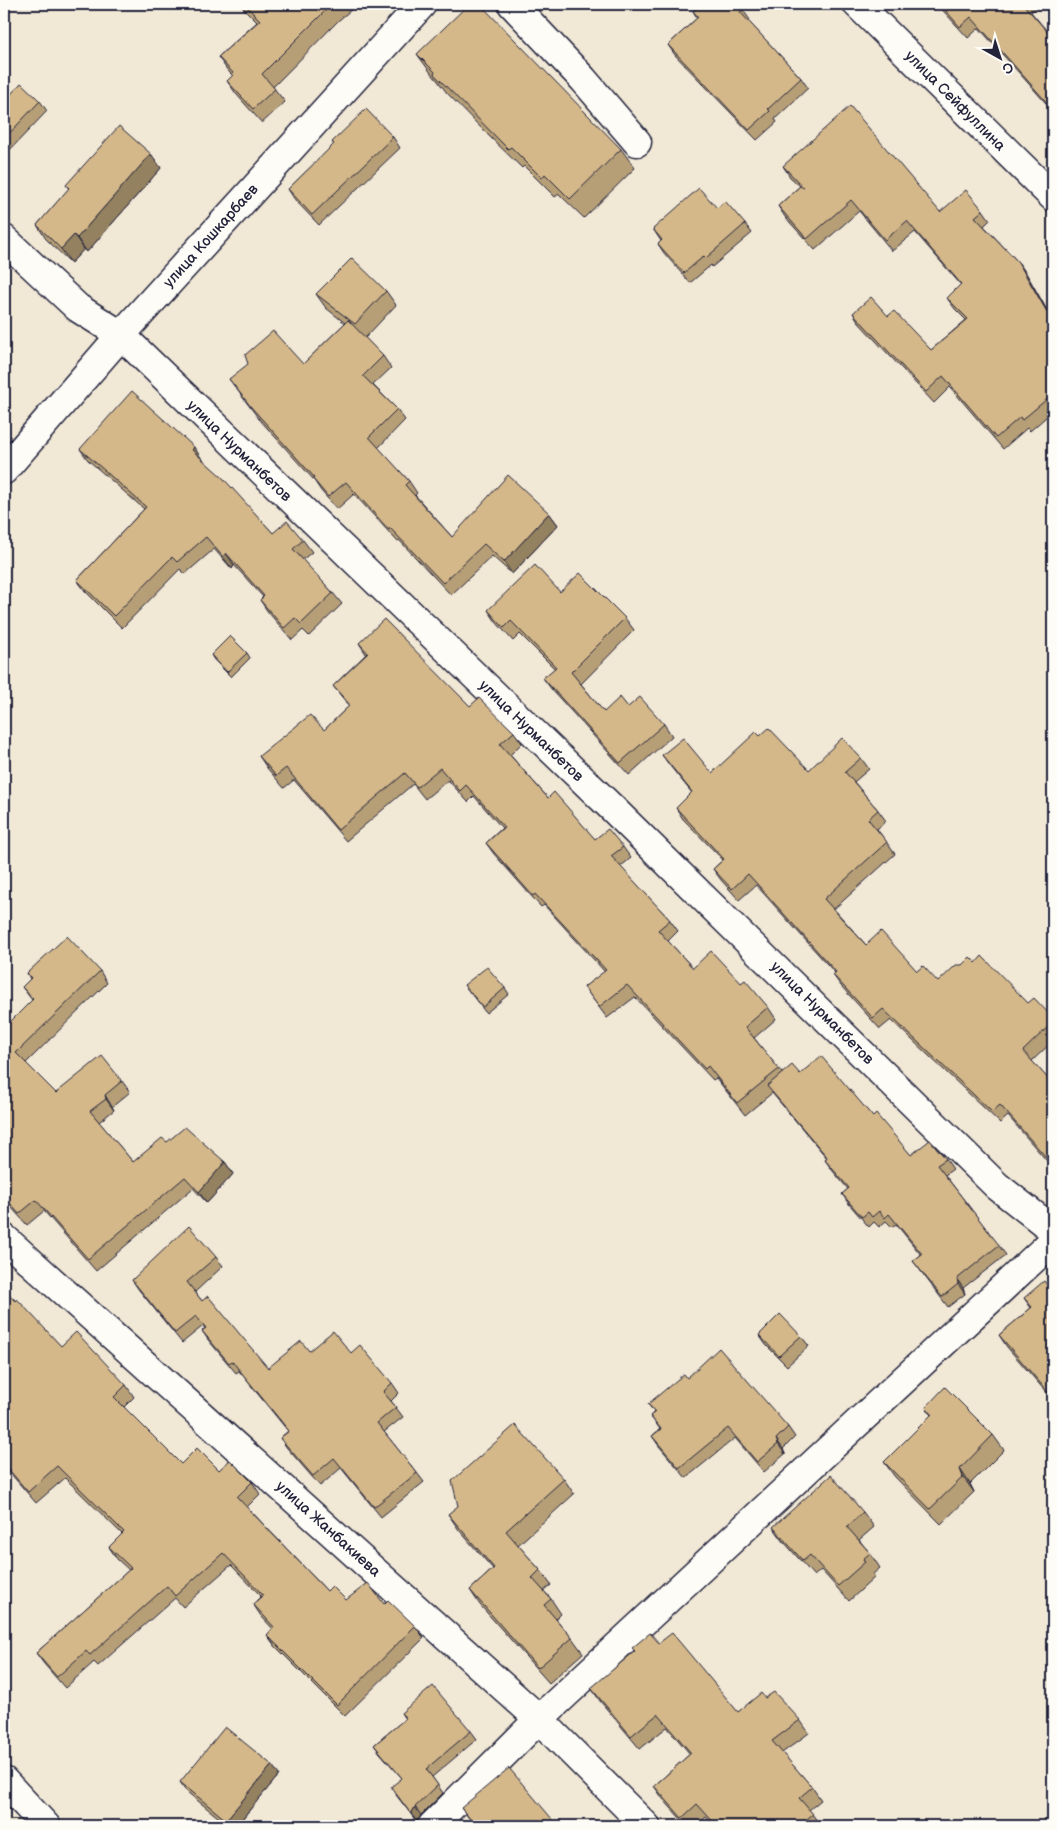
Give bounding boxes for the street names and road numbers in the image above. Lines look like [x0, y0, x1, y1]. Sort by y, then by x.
street label: улица Сейфуллина [901, 47, 1009, 155]
street label: улица Кошкарбаев [159, 180, 263, 292]
street label: улица Нурманбетов [183, 396, 295, 506]
street label: улица Нурманбетов [475, 676, 587, 786]
street label: улица Нурманбетов [766, 957, 878, 1069]
street label: улица Жанбакиева [272, 1477, 384, 1581]

